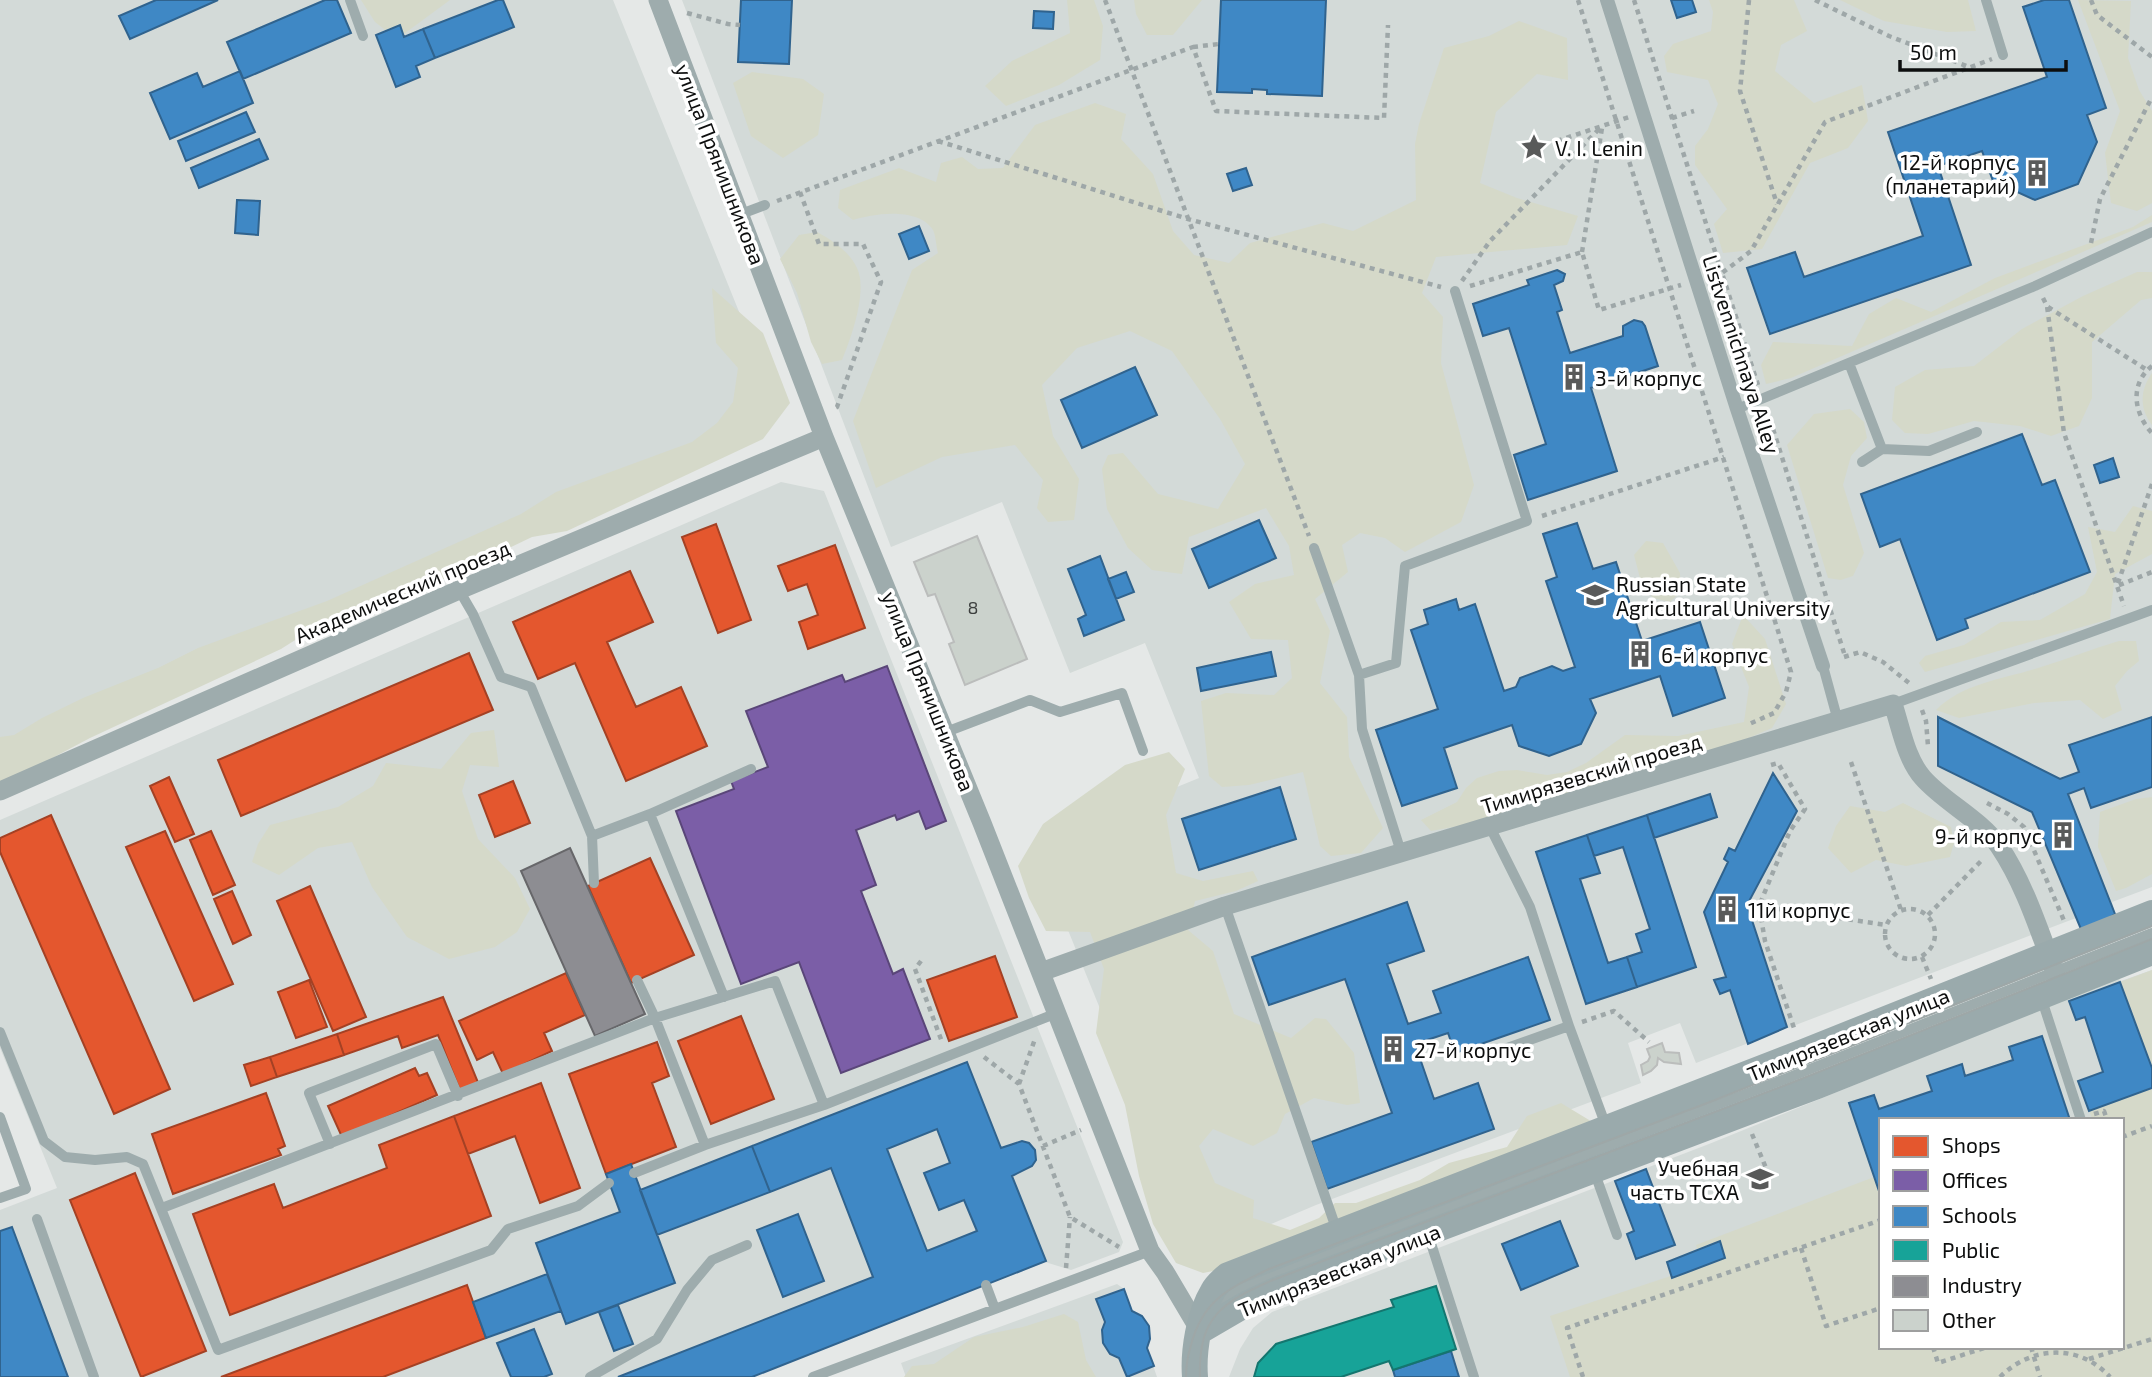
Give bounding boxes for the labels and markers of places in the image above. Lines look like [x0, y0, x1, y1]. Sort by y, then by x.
place icon: V. I. Lenin [1519, 132, 1549, 162]
place label: V. I. Lenin [1555, 135, 1643, 160]
place label: 12-й корпус (планетарий) [1886, 149, 2016, 198]
building icon: 12-й корпус (планетарий) [2022, 158, 2052, 188]
building icon: 3-й корпус [1559, 362, 1589, 392]
place label: 3-й корпус [1595, 365, 1702, 391]
place label: Russian State Agricultural University [1616, 571, 1830, 620]
school or university icon: Russian State Agricultural University [1580, 580, 1610, 610]
building icon: 6-й корпус [1625, 639, 1655, 669]
place label: 6-й корпус [1661, 642, 1768, 668]
building icon: 9-й корпус [2048, 820, 2078, 850]
place label: 9-й корпус [1935, 823, 2042, 849]
building icon: 11й корпус [1712, 894, 1742, 924]
place label: 11й корпус [1748, 897, 1851, 923]
building icon: 27-й корпус [1378, 1034, 1408, 1064]
place label: 27-й корпус [1414, 1037, 1531, 1063]
place label: Учебная часть ТСХА [1630, 1155, 1739, 1204]
school or university icon: Учебная часть ТСХА [1745, 1164, 1775, 1194]

